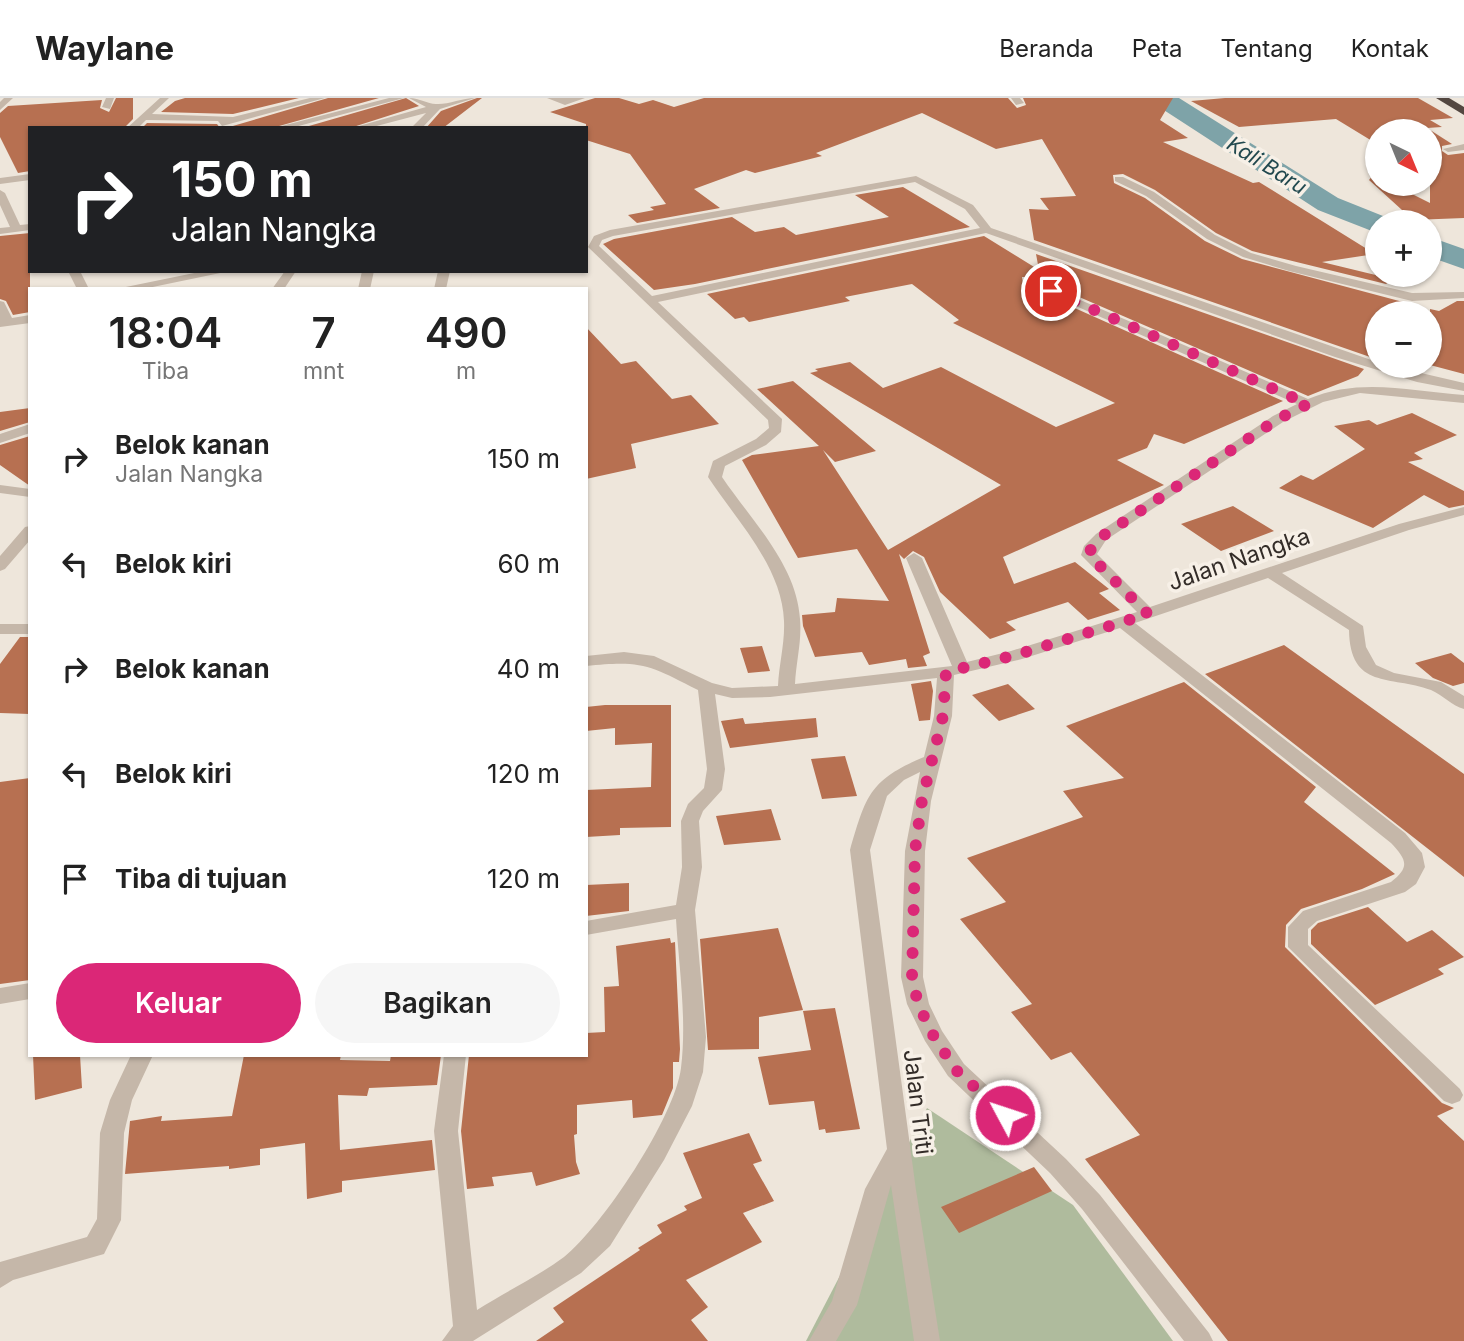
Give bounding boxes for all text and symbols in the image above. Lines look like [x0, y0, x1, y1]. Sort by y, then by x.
text: Waylane [35, 28, 174, 68]
text: Beranda [999, 34, 1094, 63]
text: Peta [1132, 34, 1182, 63]
text: Tentang [1220, 34, 1313, 63]
text: Kontak [1351, 34, 1429, 63]
north arrow [1365, 119, 1442, 196]
map controls [1365, 119, 1442, 378]
water label: Kali Baru [1223, 131, 1311, 199]
text: 150 m [171, 150, 313, 209]
icon: right [56, 154, 147, 245]
text: Jalan Nangka [171, 210, 377, 249]
button: + [1365, 210, 1442, 287]
pin [1021, 261, 1081, 321]
icon: arrive [1032, 272, 1070, 310]
button: − [1365, 301, 1442, 378]
text: 18:04 [109, 307, 222, 358]
text: 7 [311, 307, 336, 358]
text: 490 [425, 307, 507, 358]
text: Tiba [142, 357, 189, 385]
text: mnt [303, 357, 344, 385]
text: m [456, 357, 476, 385]
text: Belok kanan [115, 429, 270, 460]
icon: right [56, 440, 94, 478]
text: 150 m [487, 443, 560, 474]
text: Jalan Nangka [115, 460, 263, 488]
street label: Jalan Nangka [1164, 522, 1314, 596]
icon: left [56, 545, 94, 583]
text: Belok kiri [115, 548, 232, 579]
text: 60 m [497, 548, 560, 579]
icon: right [56, 650, 94, 688]
text: Belok kanan [115, 653, 270, 684]
text: 40 m [497, 653, 560, 684]
icon: left [56, 755, 94, 793]
text: Belok kiri [115, 758, 232, 789]
text: 120 m [487, 758, 560, 789]
icon: arrive [56, 860, 94, 898]
text: Tiba di tujuan [115, 863, 287, 894]
text: 120 m [487, 863, 560, 894]
button: Keluar [56, 963, 301, 1043]
button: Bagikan [315, 963, 560, 1043]
street label: Jalan Triti [898, 1048, 938, 1156]
position arrow [968, 1078, 1042, 1152]

